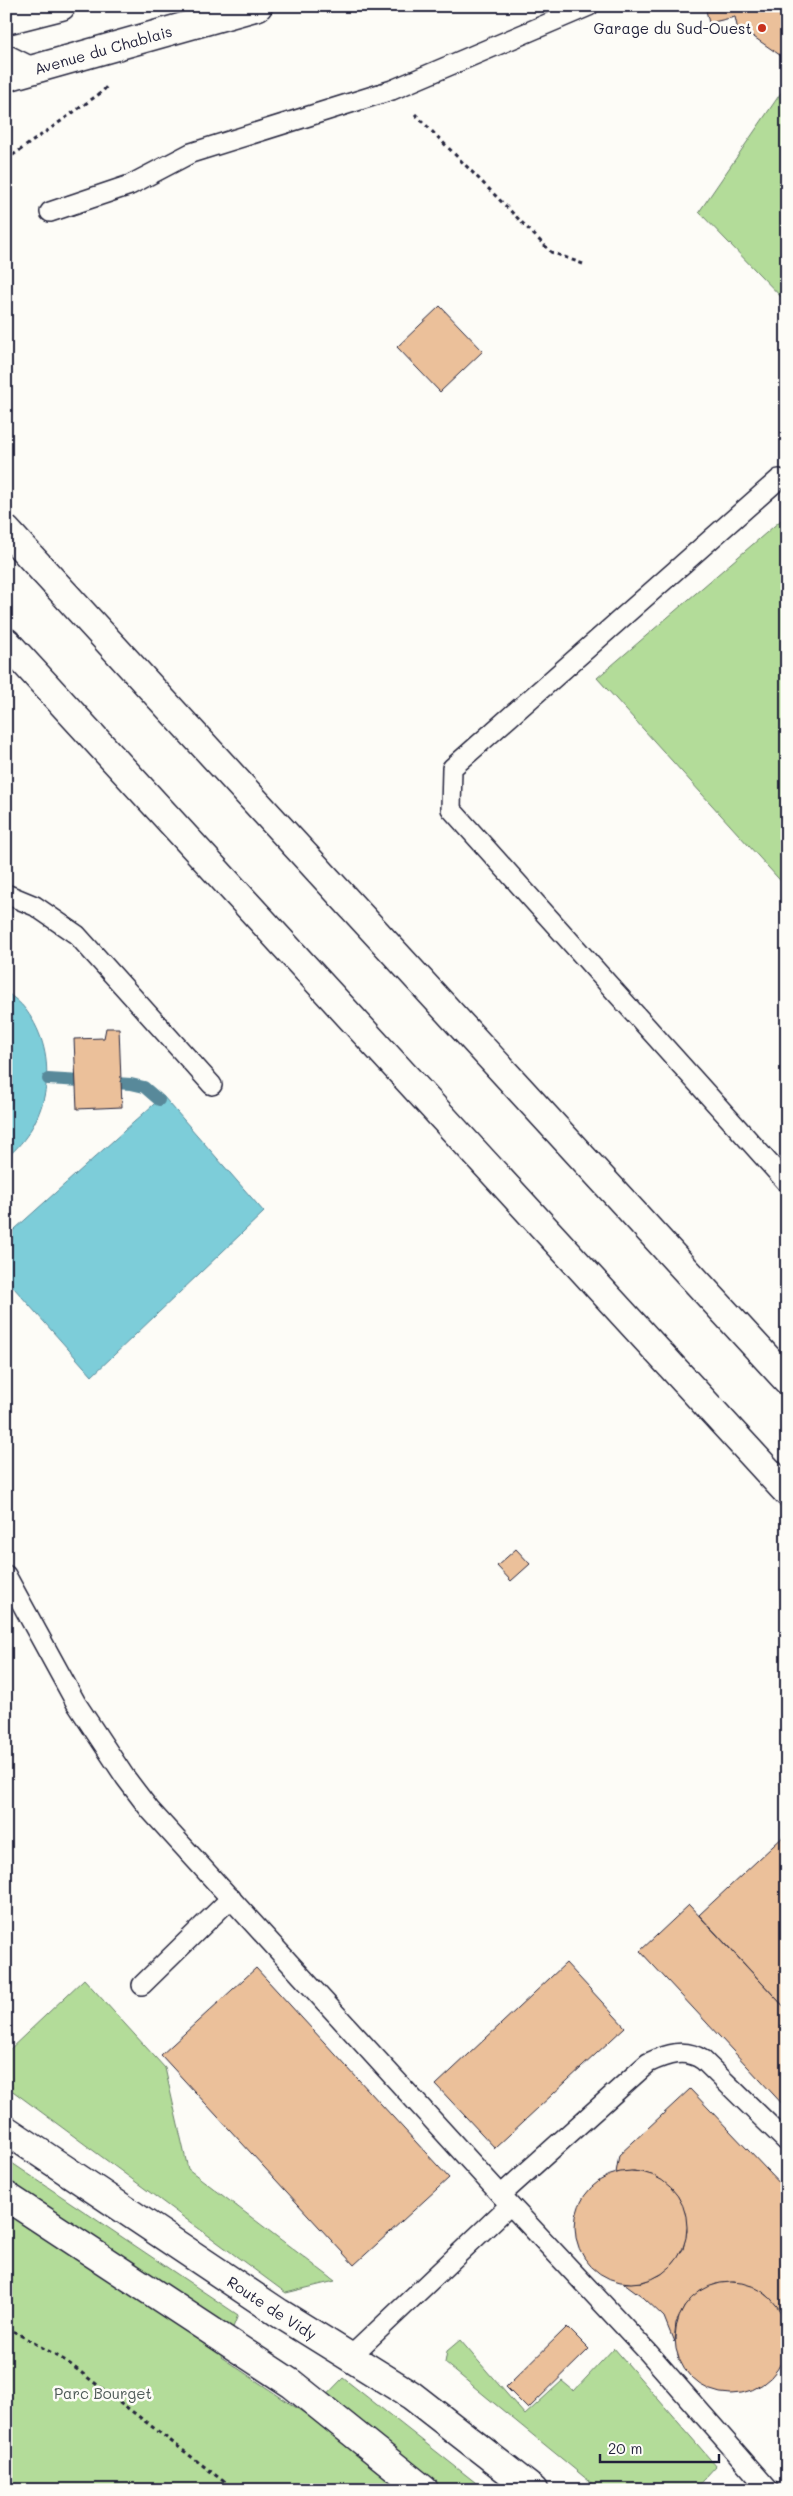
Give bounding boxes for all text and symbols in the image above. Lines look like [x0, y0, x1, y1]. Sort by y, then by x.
place label: Garage du Sud-Ouest [594, 18, 752, 38]
street label: Avenue du Chablais [32, 21, 174, 79]
marker: Garage du Sud-Ouest [756, 22, 768, 34]
street label: Route de Vidy [224, 2271, 321, 2344]
park label: Parc Bourget [54, 2383, 152, 2403]
scale bar [600, 2431, 719, 2463]
text: 20 m [608, 2438, 642, 2458]

